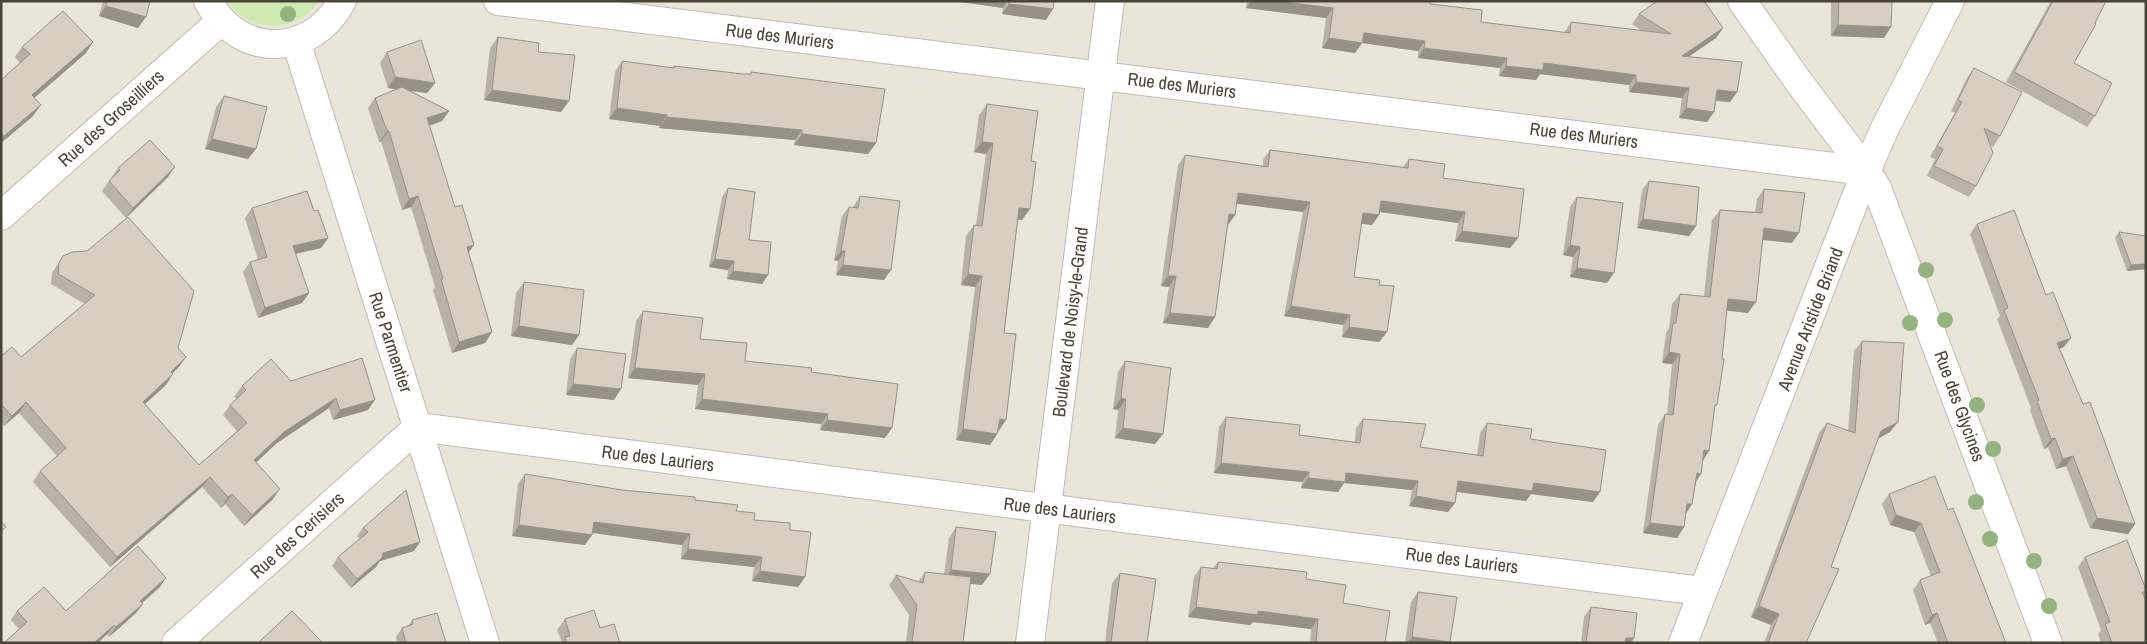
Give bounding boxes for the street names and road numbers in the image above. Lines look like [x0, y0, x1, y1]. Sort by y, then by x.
street label: Rue des Muriers [724, 17, 836, 55]
street label: Rue des Groseilliers [53, 64, 169, 172]
street label: Rue des Muriers [1126, 66, 1238, 104]
street label: Rue des Muriers [1528, 116, 1640, 154]
street label: Boulevard de Noisy-le-Grand [1046, 226, 1094, 418]
street label: Avenue Aristide Briand [1771, 244, 1849, 395]
street label: Rue Parmentier [363, 289, 419, 395]
street label: Rue des Glycines [1928, 347, 1992, 465]
street label: Rue des Lauriers [600, 439, 716, 477]
street label: Rue des Cerisiers [244, 486, 350, 584]
street label: Rue des Lauriers [1002, 491, 1118, 529]
street label: Rue des Lauriers [1404, 541, 1520, 579]

